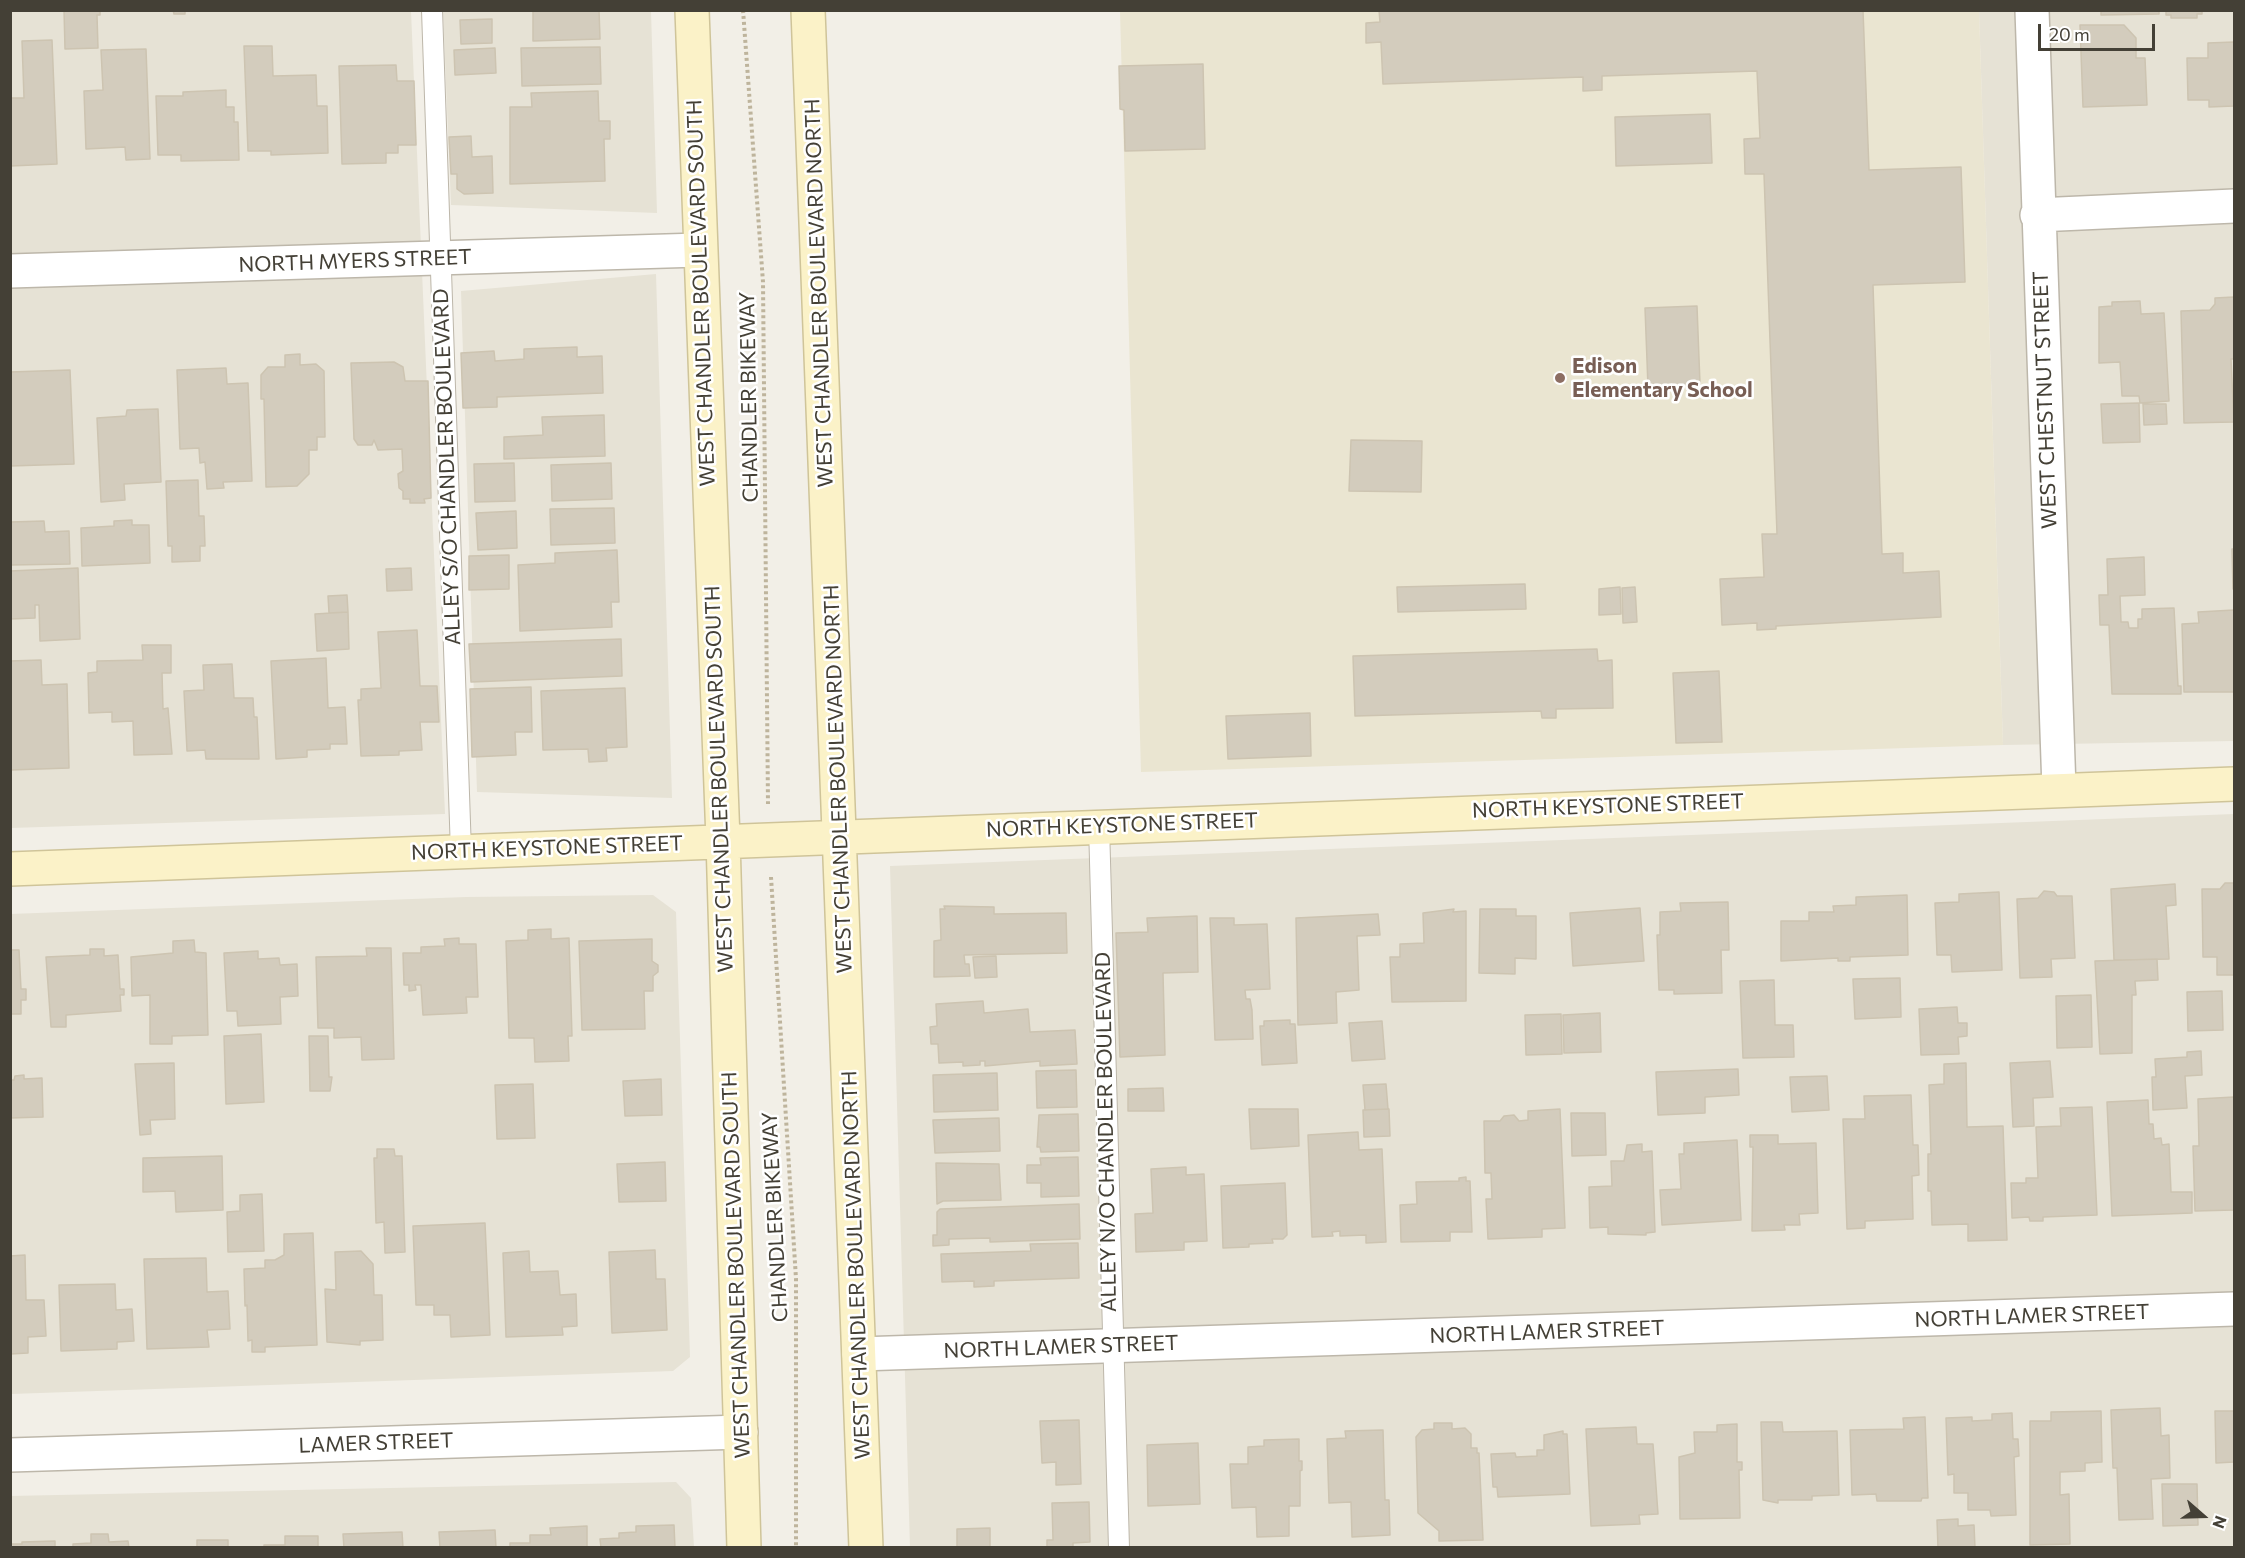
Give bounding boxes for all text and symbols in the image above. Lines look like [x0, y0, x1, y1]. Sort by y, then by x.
scale bar [2041, 12, 2158, 50]
text: 20 m [2049, 23, 2090, 45]
street label: WEST CHANDLER BOULEVARD NORTH [800, 98, 838, 488]
street label: WEST CHANDLER BOULEVARD SOUTH [682, 99, 720, 487]
street label: NORTH MYERS STREET [238, 244, 472, 278]
street label: WEST CHESTNUT STREET [2028, 271, 2062, 529]
street label: ALLEY S/O CHANDLER BOULEVARD [428, 288, 466, 646]
street label: CHANDLER BIKEWAY [735, 291, 763, 503]
place label: Edison Elementary School [1572, 353, 1753, 403]
marker: Edison Elementary School [1553, 371, 1567, 385]
street label: WEST CHANDLER BOULEVARD NORTH [819, 584, 857, 974]
street label: WEST CHANDLER BOULEVARD SOUTH [700, 585, 738, 973]
street label: NORTH KEYSTONE STREET [1472, 789, 1744, 823]
street label: NORTH KEYSTONE STREET [986, 808, 1258, 842]
street label: NORTH KEYSTONE STREET [411, 831, 683, 865]
street label: ALLEY N/O CHANDLER BOULEVARD [1090, 952, 1122, 1312]
street label: WEST CHANDLER BOULEVARD NORTH [837, 1070, 875, 1460]
street label: WEST CHANDLER BOULEVARD SOUTH [717, 1071, 755, 1459]
street label: CHANDLER BIKEWAY [757, 1111, 793, 1323]
street label: NORTH LAMER STREET [1914, 1299, 2150, 1333]
street label: NORTH LAMER STREET [1429, 1315, 1665, 1349]
street label: NORTH LAMER STREET [943, 1330, 1179, 1364]
street label: LAMER STREET [298, 1428, 454, 1458]
north arrow [2173, 1486, 2233, 1546]
text: N [2209, 1513, 2231, 1531]

